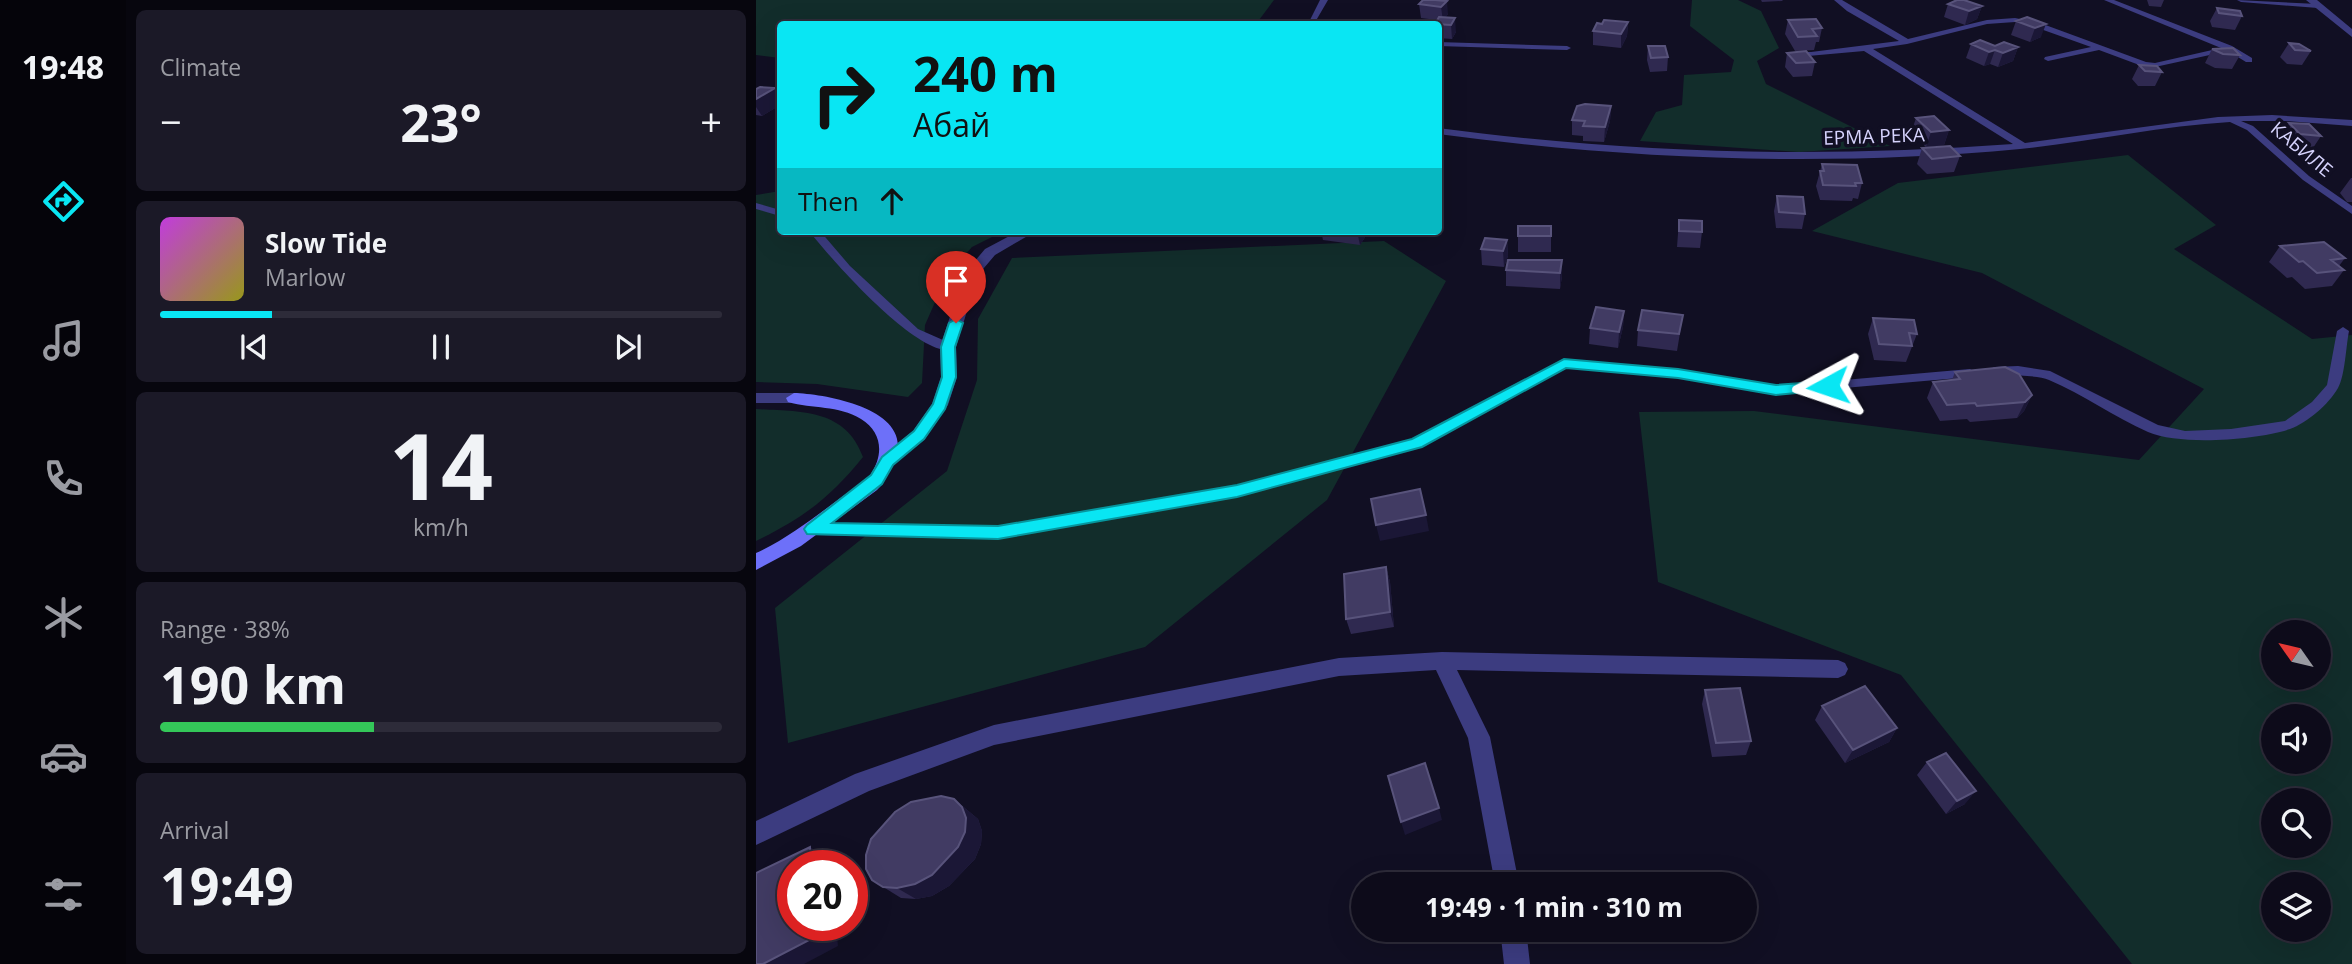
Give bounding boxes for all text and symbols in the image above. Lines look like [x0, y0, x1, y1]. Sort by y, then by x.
text: 240 m [913, 40, 1058, 106]
text: 19:48 [22, 45, 104, 88]
icon: right [798, 49, 889, 140]
text: Climate [160, 51, 241, 83]
text: 23° [400, 86, 482, 157]
text: − [160, 95, 182, 147]
text: + [700, 95, 722, 147]
text: Абай [913, 103, 990, 146]
street label: КАБИЛЕ [2265, 115, 2339, 183]
street label: ЕРМА РЕКА [1823, 121, 1925, 151]
icon: directions [39, 177, 88, 226]
icon: ahead [873, 182, 911, 220]
text: Then [798, 183, 859, 219]
text: Slow Tide [265, 225, 387, 261]
pin [926, 251, 986, 323]
text: Marlow [265, 261, 345, 293]
icon: arrive [937, 262, 975, 300]
icon: music [39, 316, 88, 365]
icon: previous [235, 328, 273, 366]
icon: pause [422, 328, 460, 366]
icon: next [609, 328, 647, 366]
position arrow [1791, 349, 1865, 423]
text: 14 [389, 403, 493, 527]
icon: phone [39, 454, 88, 503]
text: km/h [413, 511, 469, 543]
icon: climate [39, 593, 88, 642]
text: Range · 38% [160, 613, 290, 645]
north arrow [2261, 620, 2331, 690]
map controls [2261, 620, 2331, 942]
text: 190 km [160, 648, 346, 719]
button: sound [2261, 704, 2331, 774]
icon: car [39, 732, 88, 781]
button: search [2261, 788, 2331, 858]
text: Arrival [160, 814, 229, 846]
text: 19:49 [160, 849, 294, 920]
speed limit sign: 20 [777, 850, 868, 941]
icon: filters [39, 870, 88, 919]
button: layers [2261, 872, 2331, 942]
text: 19:49 · 1 min · 310 m [1425, 889, 1683, 925]

